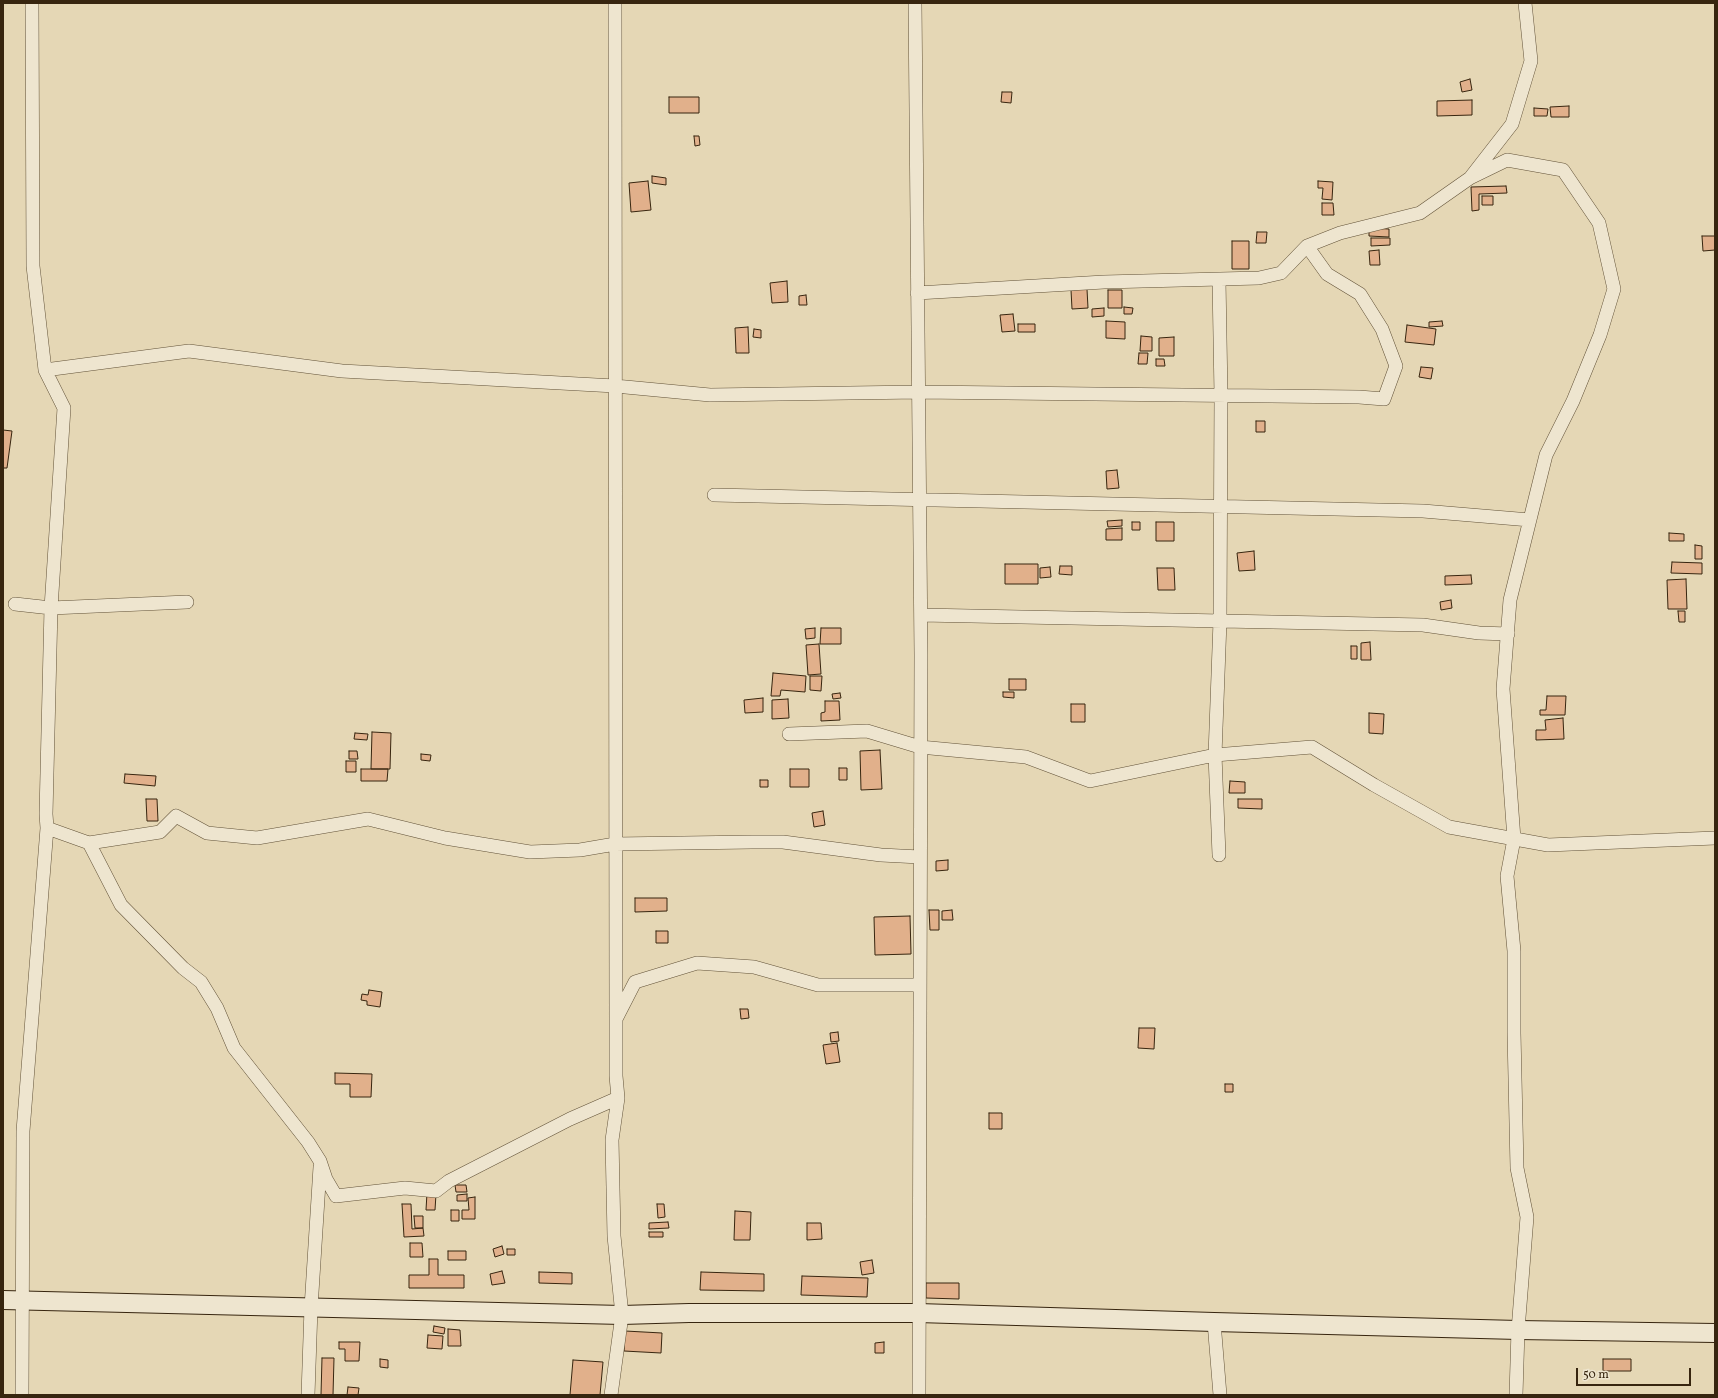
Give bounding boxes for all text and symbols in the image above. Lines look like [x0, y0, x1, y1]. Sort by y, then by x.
scale bar [1578, 1360, 1693, 1386]
text: 50 m [1583, 1367, 1609, 1383]

